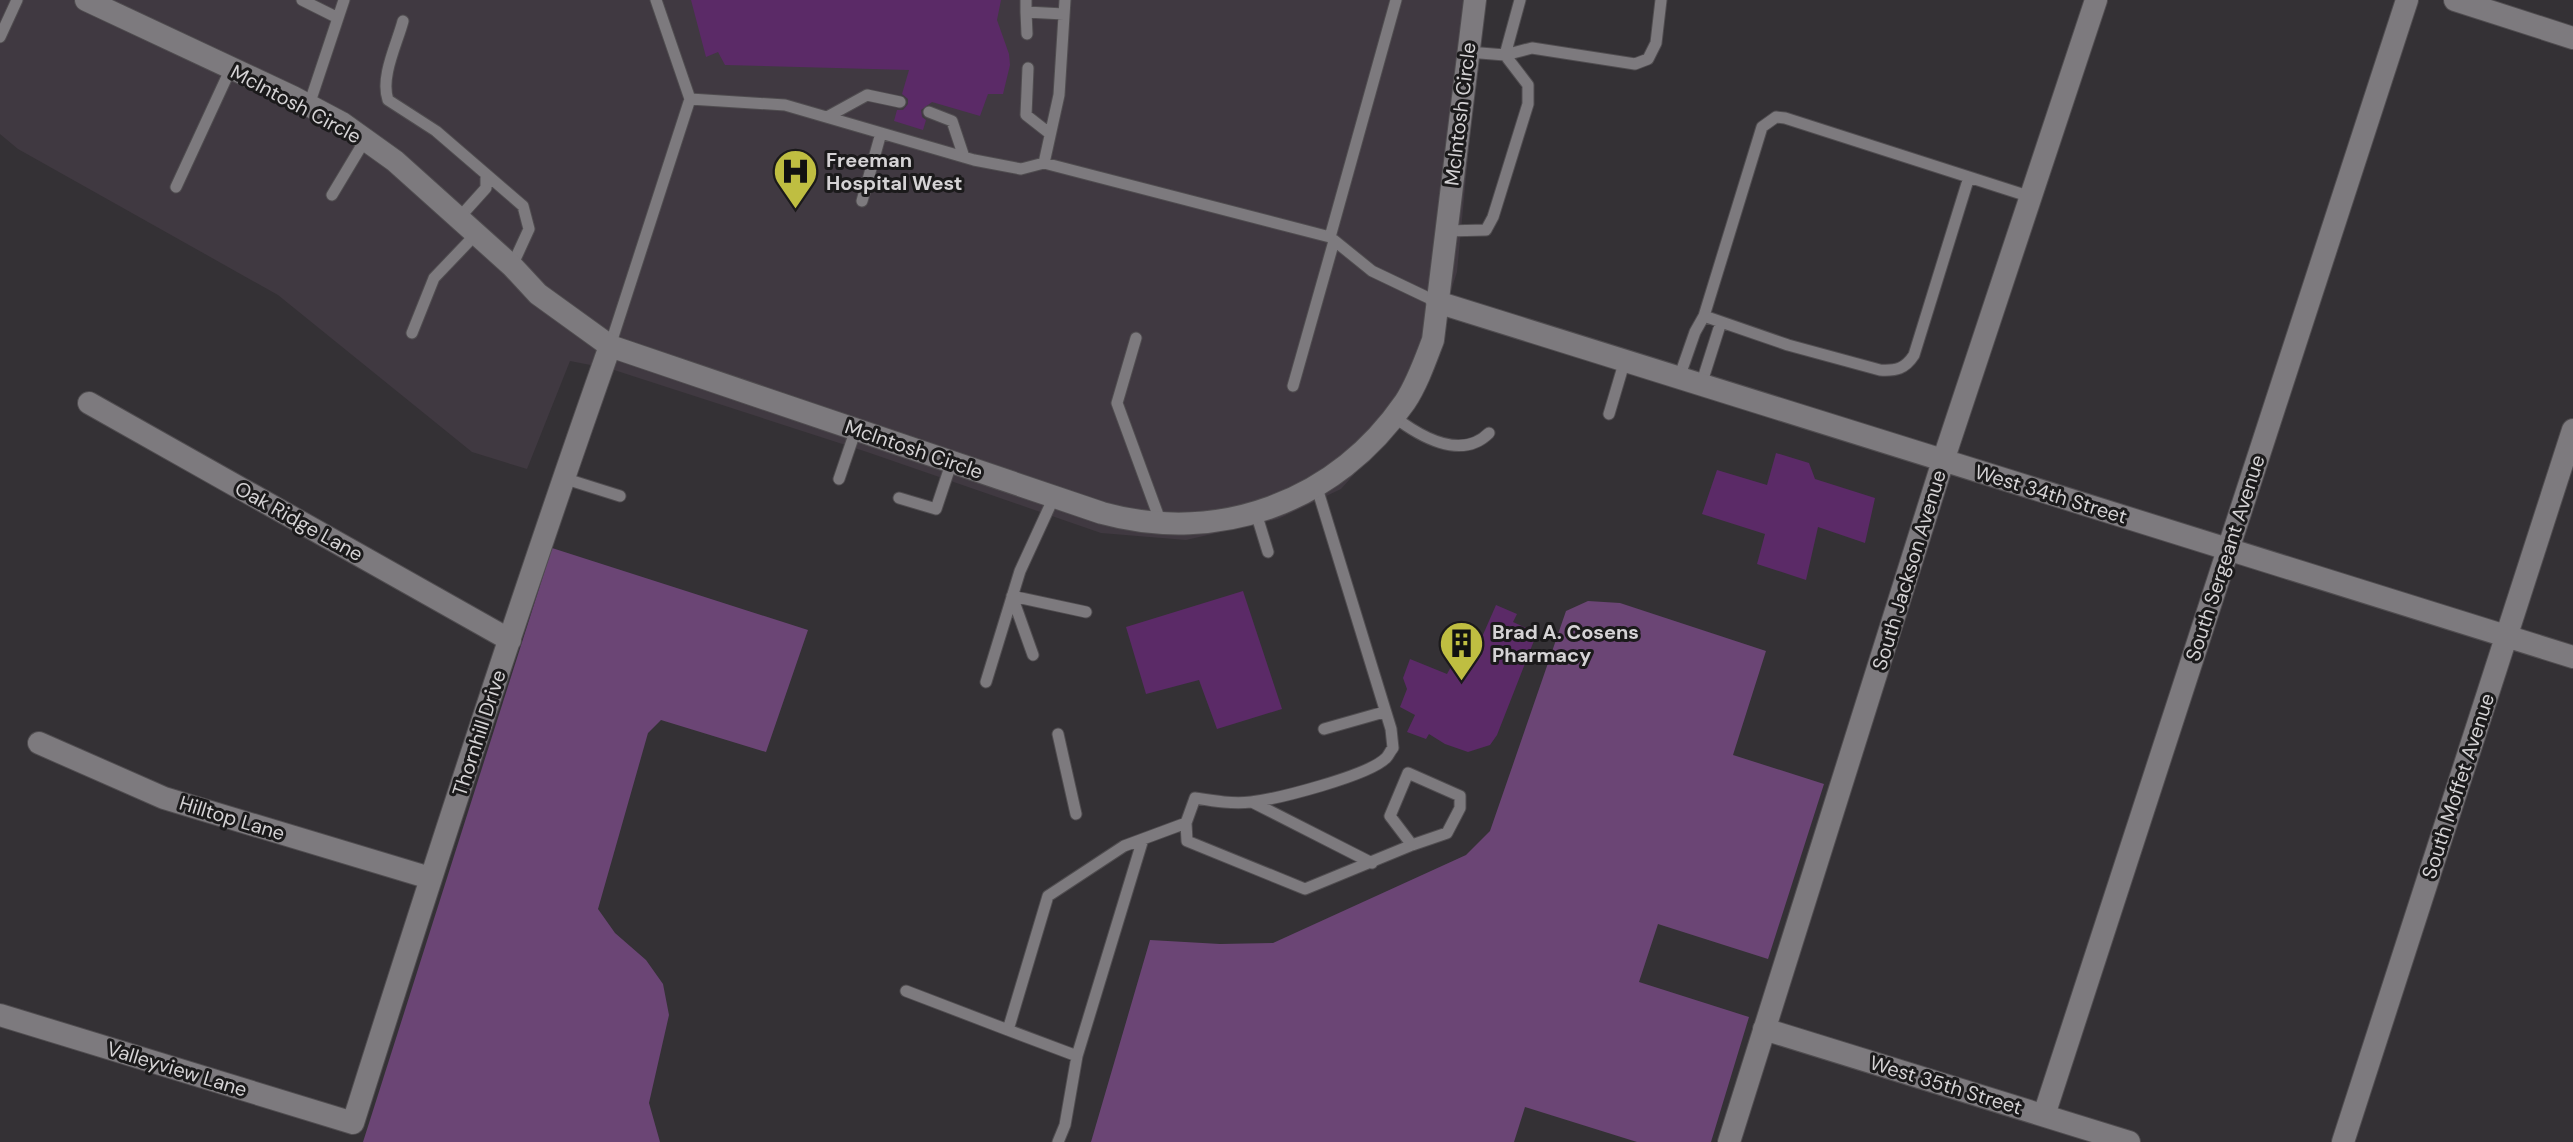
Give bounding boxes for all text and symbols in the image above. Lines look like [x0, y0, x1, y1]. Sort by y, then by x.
street label: McIntosh Circle [1438, 41, 1482, 187]
street label: McIntosh Circle [226, 59, 366, 149]
hospital icon: Freeman Hospital West [771, 147, 819, 210]
place label: Freeman Hospital West [826, 147, 962, 196]
street label: McIntosh Circle [842, 413, 986, 485]
street label: South Sergeant Avenue [2179, 452, 2271, 664]
street label: West 34th Street [1972, 459, 2130, 530]
street label: South Jackson Avenue [1866, 467, 1952, 673]
street label: Oak Ridge Lane [230, 475, 368, 567]
place label: Brad A. Cosens Pharmacy [1492, 619, 1639, 668]
building icon: Brad A. Cosens Pharmacy [1437, 620, 1485, 683]
street label: Thornhill Drive [446, 667, 512, 799]
street label: South Moffet Avenue [2416, 690, 2500, 882]
street label: Hilltop Lane [176, 790, 288, 846]
street label: Valleyview Lane [104, 1035, 250, 1103]
street label: West 35th Street [1867, 1049, 2025, 1121]

